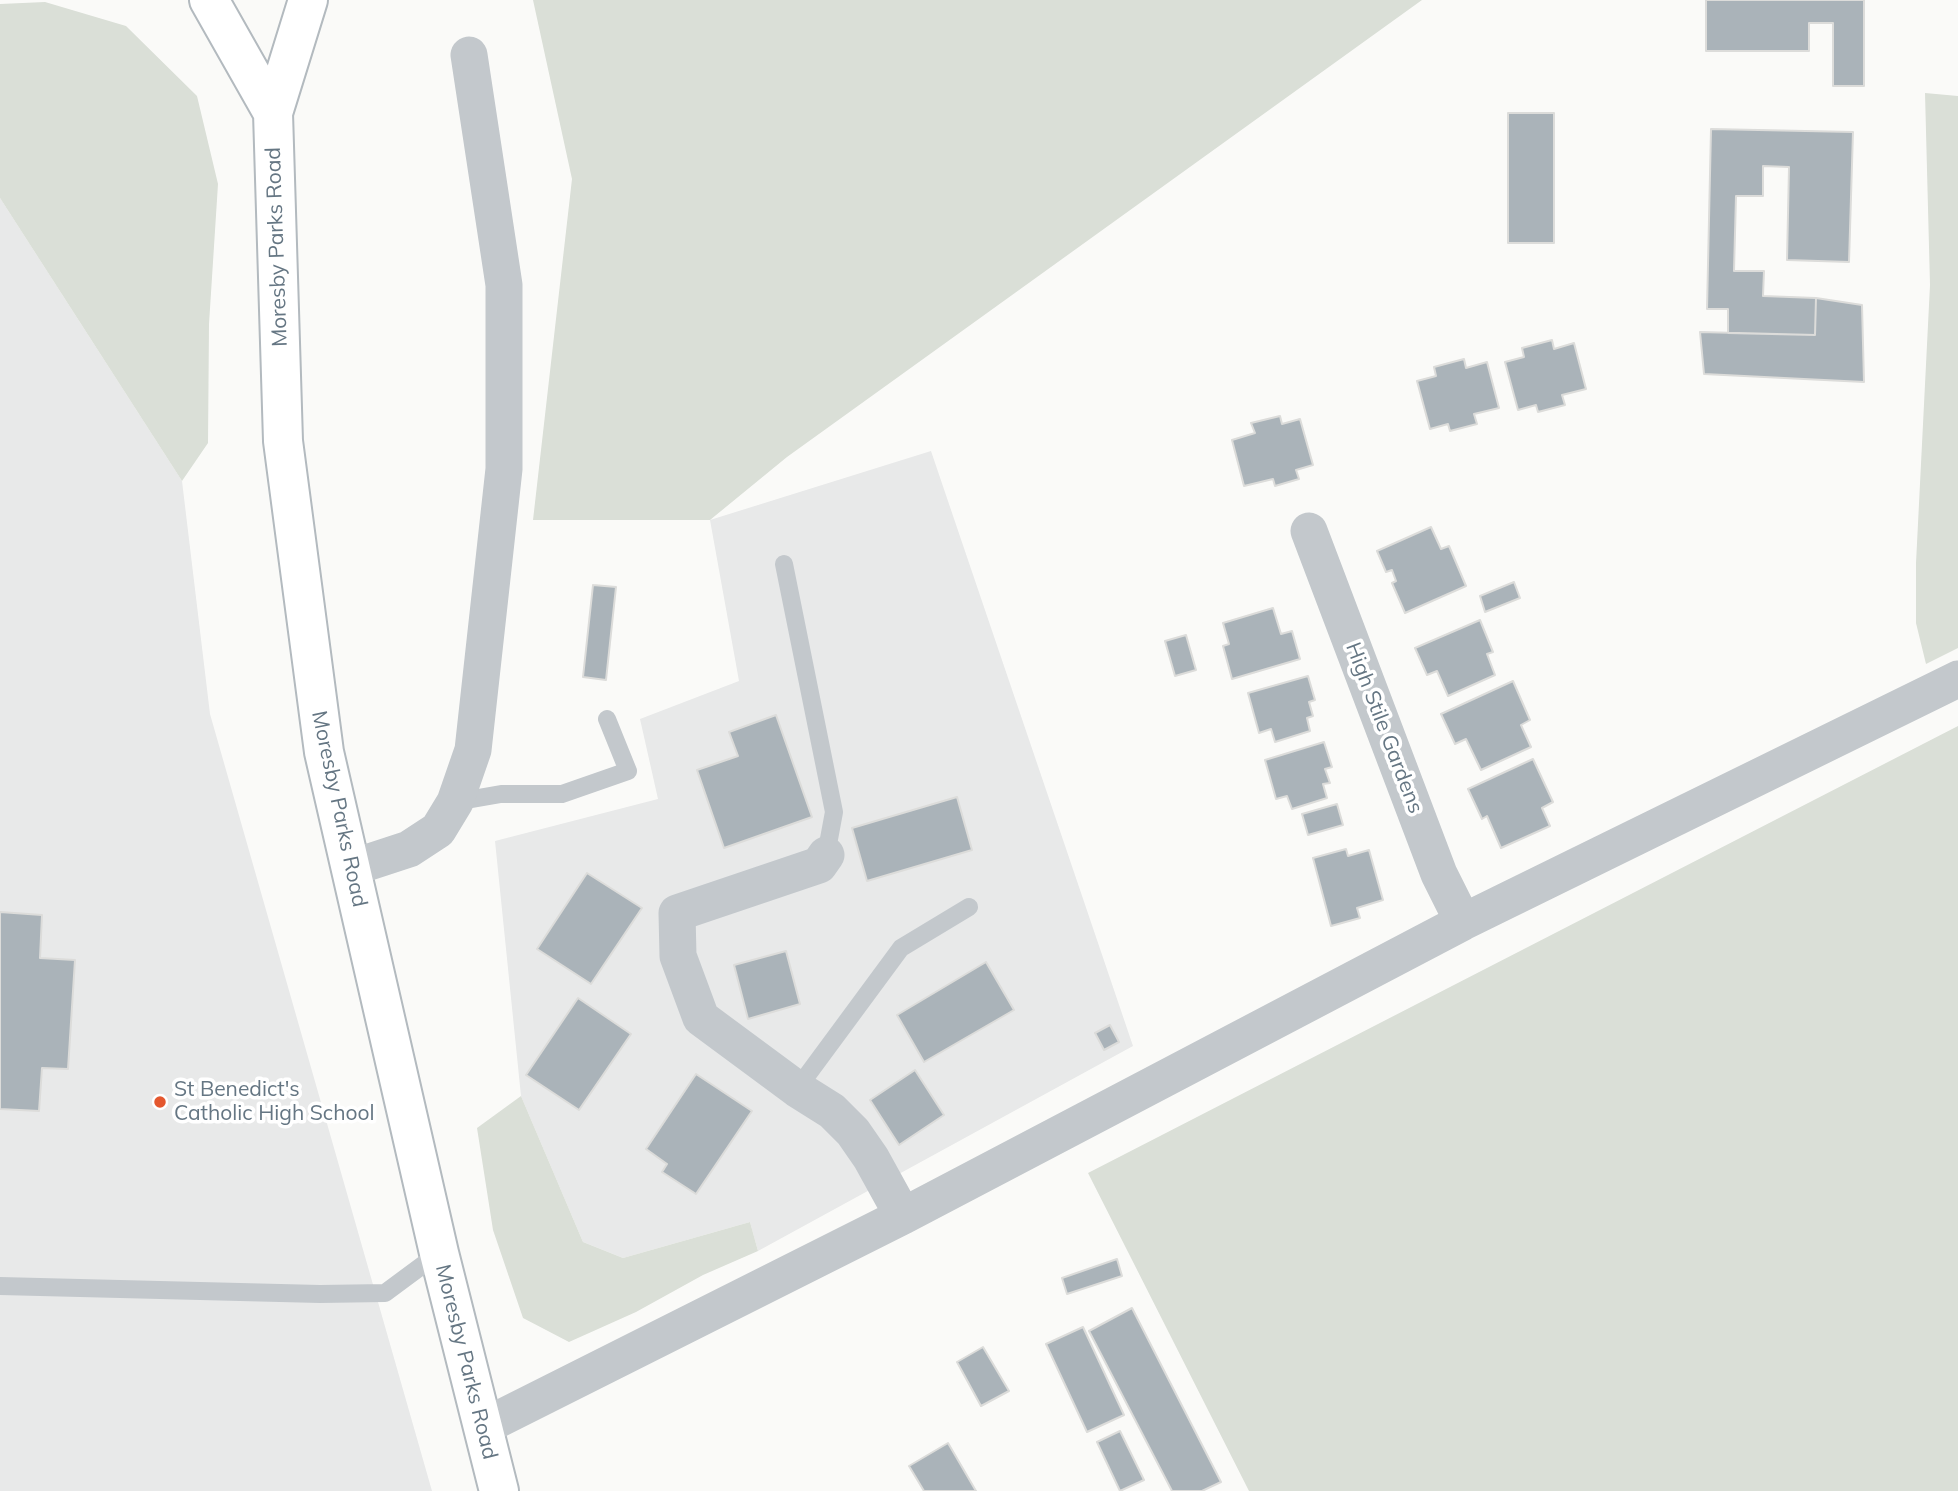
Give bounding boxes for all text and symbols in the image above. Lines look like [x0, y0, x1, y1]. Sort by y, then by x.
street label: Moresby Parks Road [261, 147, 293, 347]
street label: High Stile Gardens [1340, 639, 1428, 817]
street label: Moresby Parks Road [306, 709, 372, 909]
place label: St Benedict's Catholic High School [174, 1077, 374, 1127]
marker: St Benedict's Catholic High School [152, 1094, 168, 1110]
street label: Moresby Parks Road [430, 1262, 502, 1462]

